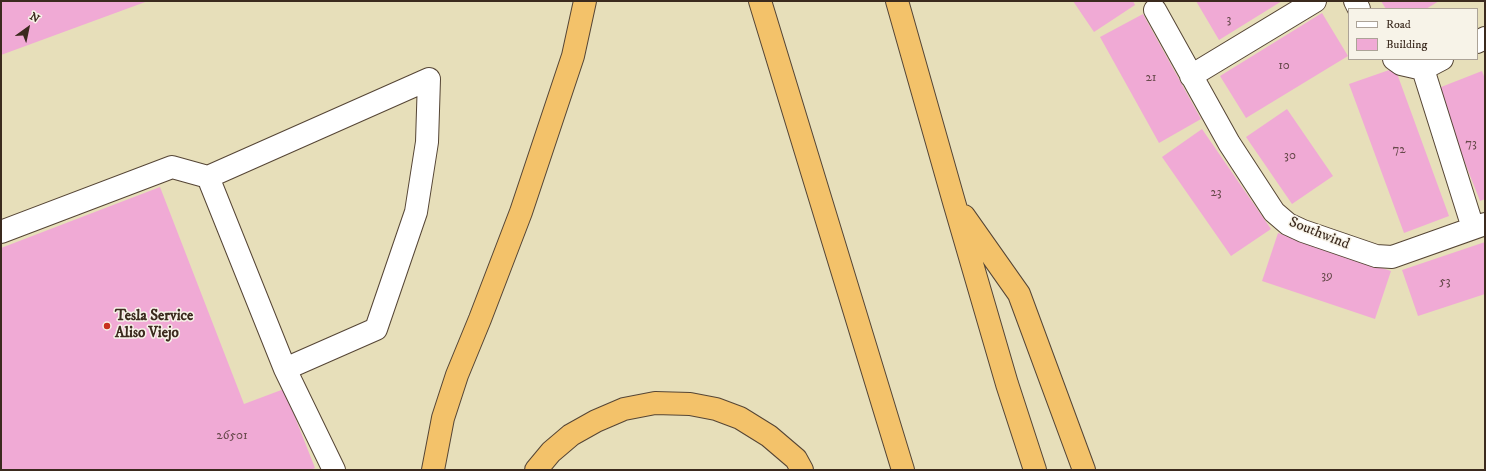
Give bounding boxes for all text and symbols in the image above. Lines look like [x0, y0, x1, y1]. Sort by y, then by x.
north arrow [8, 8, 48, 48]
legend [1348, 8, 1478, 60]
text: N [27, 10, 42, 26]
house number: 3 [1227, 12, 1231, 28]
text: Road [1386, 17, 1411, 32]
text: Building [1386, 37, 1427, 52]
house number: 10 [1278, 58, 1290, 74]
house number: 21 [1145, 70, 1157, 86]
house number: 73 [1465, 136, 1477, 152]
house number: 72 [1392, 142, 1406, 158]
house number: 30 [1284, 148, 1296, 164]
house number: 23 [1210, 185, 1222, 201]
street label: Southwind [1286, 214, 1352, 254]
house number: 39 [1321, 268, 1333, 284]
house number: 53 [1439, 274, 1451, 290]
place label: Tesla Service Aliso Viejo [115, 308, 193, 343]
marker: Tesla Service Aliso Viejo [102, 321, 112, 331]
house number: 26501 [216, 428, 248, 444]

